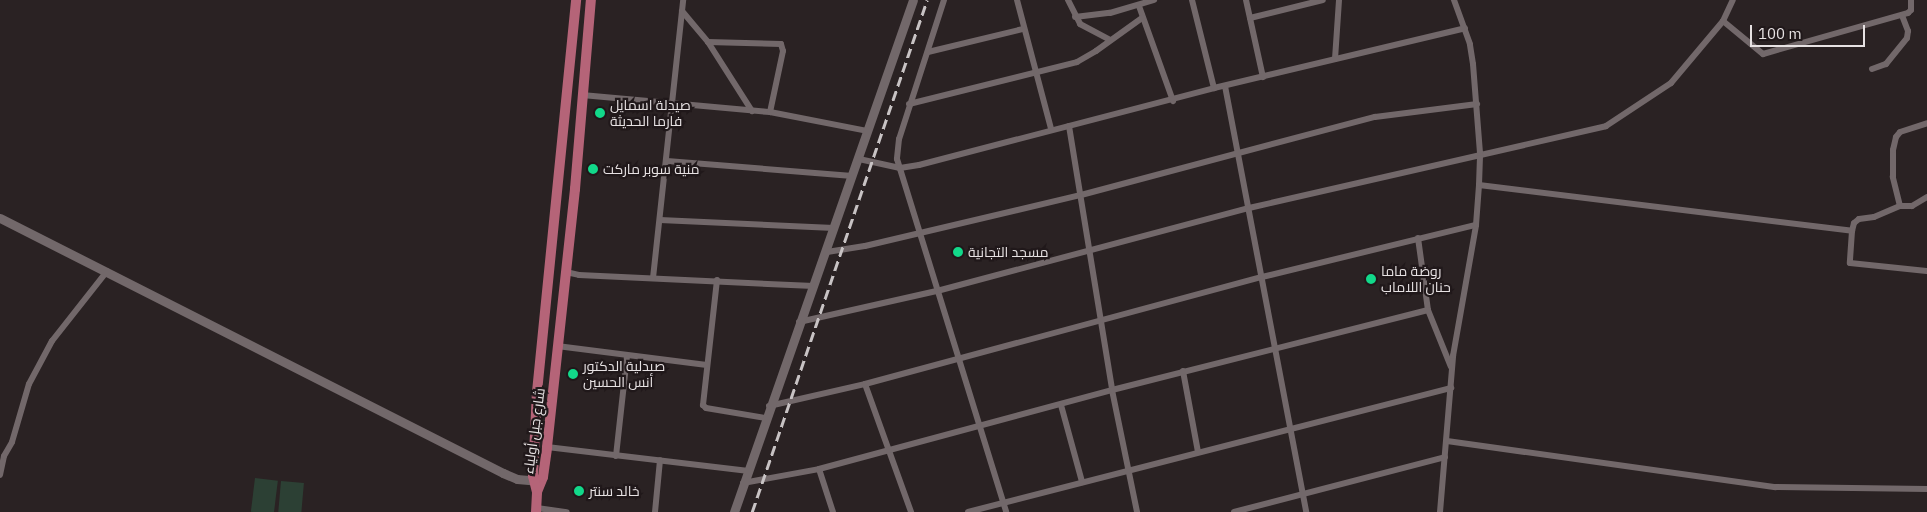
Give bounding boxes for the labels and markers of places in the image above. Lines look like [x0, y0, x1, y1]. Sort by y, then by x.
place label: صيدلة اسمايل فارما الحديثة [610, 97, 691, 130]
marker: صيدلة اسمايل فارما الحديثة [594, 107, 606, 119]
place label: منية سوبر ماركت [603, 161, 700, 177]
marker: منية سوبر ماركت [587, 163, 599, 175]
place label: مسجد التجانية [968, 244, 1049, 260]
marker: مسجد التجانية [952, 246, 964, 258]
place label: روضة ماما حنان اللاماب [1381, 263, 1451, 296]
marker: روضة ماما حنان اللاماب [1365, 273, 1377, 285]
place label: صيدلية الدكتور أنس الحسين [583, 358, 665, 391]
marker: صيدلية الدكتور أنس الحسين [567, 368, 579, 380]
place label: خالد سنتر [589, 483, 640, 499]
marker: خالد سنتر [573, 485, 585, 497]

